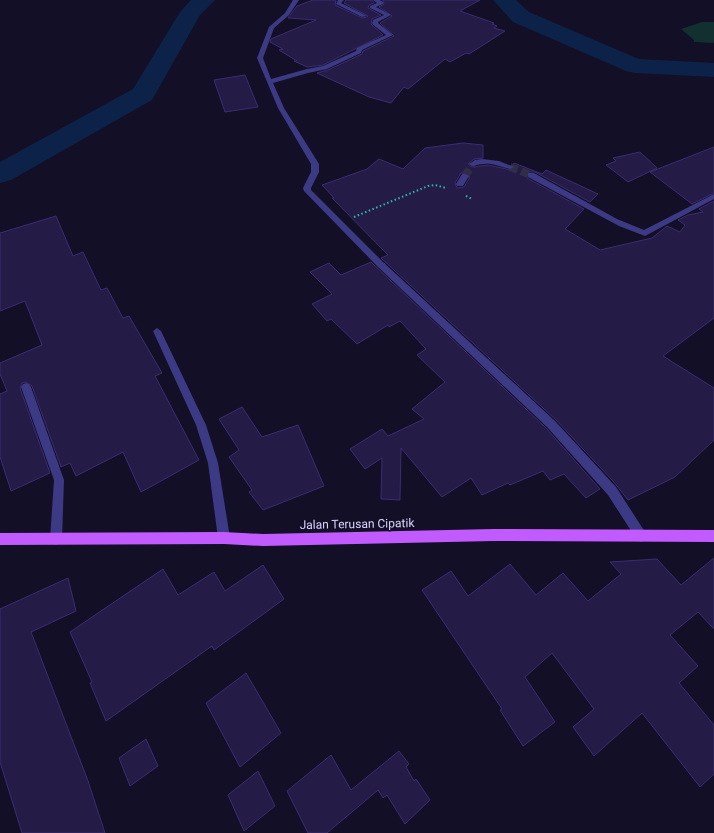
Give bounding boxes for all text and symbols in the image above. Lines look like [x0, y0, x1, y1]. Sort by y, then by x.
street label: Jalan Terusan Cipatik [299, 516, 415, 532]

